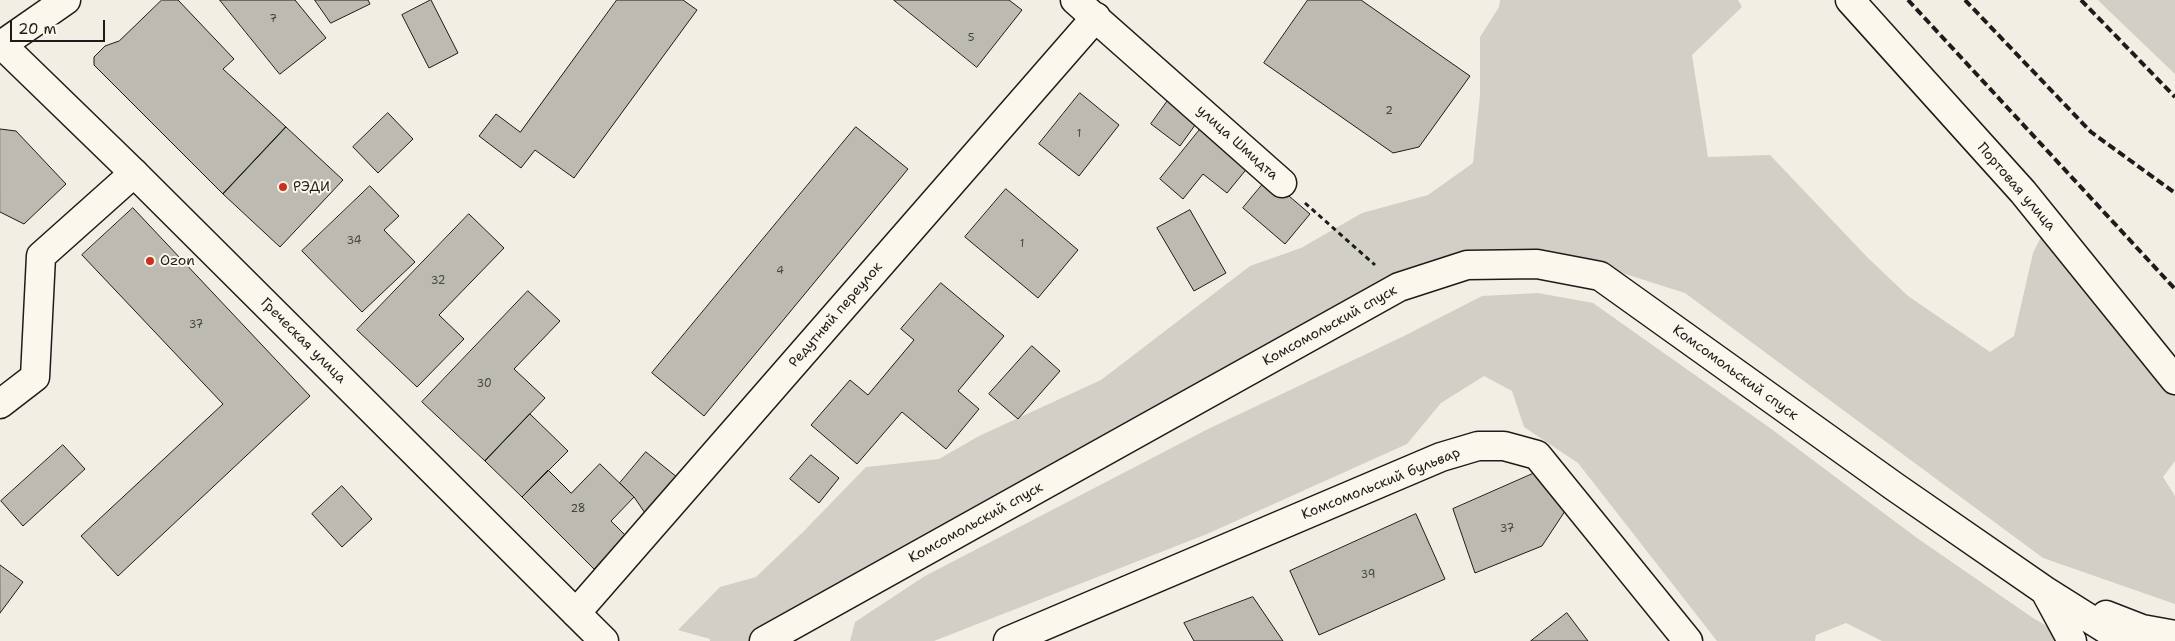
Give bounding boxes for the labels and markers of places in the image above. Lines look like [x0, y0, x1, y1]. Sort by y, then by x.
place label: РЭДИ [293, 179, 330, 195]
marker: РЭДИ [277, 181, 289, 193]
place label: Ozon [160, 253, 195, 269]
marker: Ozon [144, 255, 156, 267]

